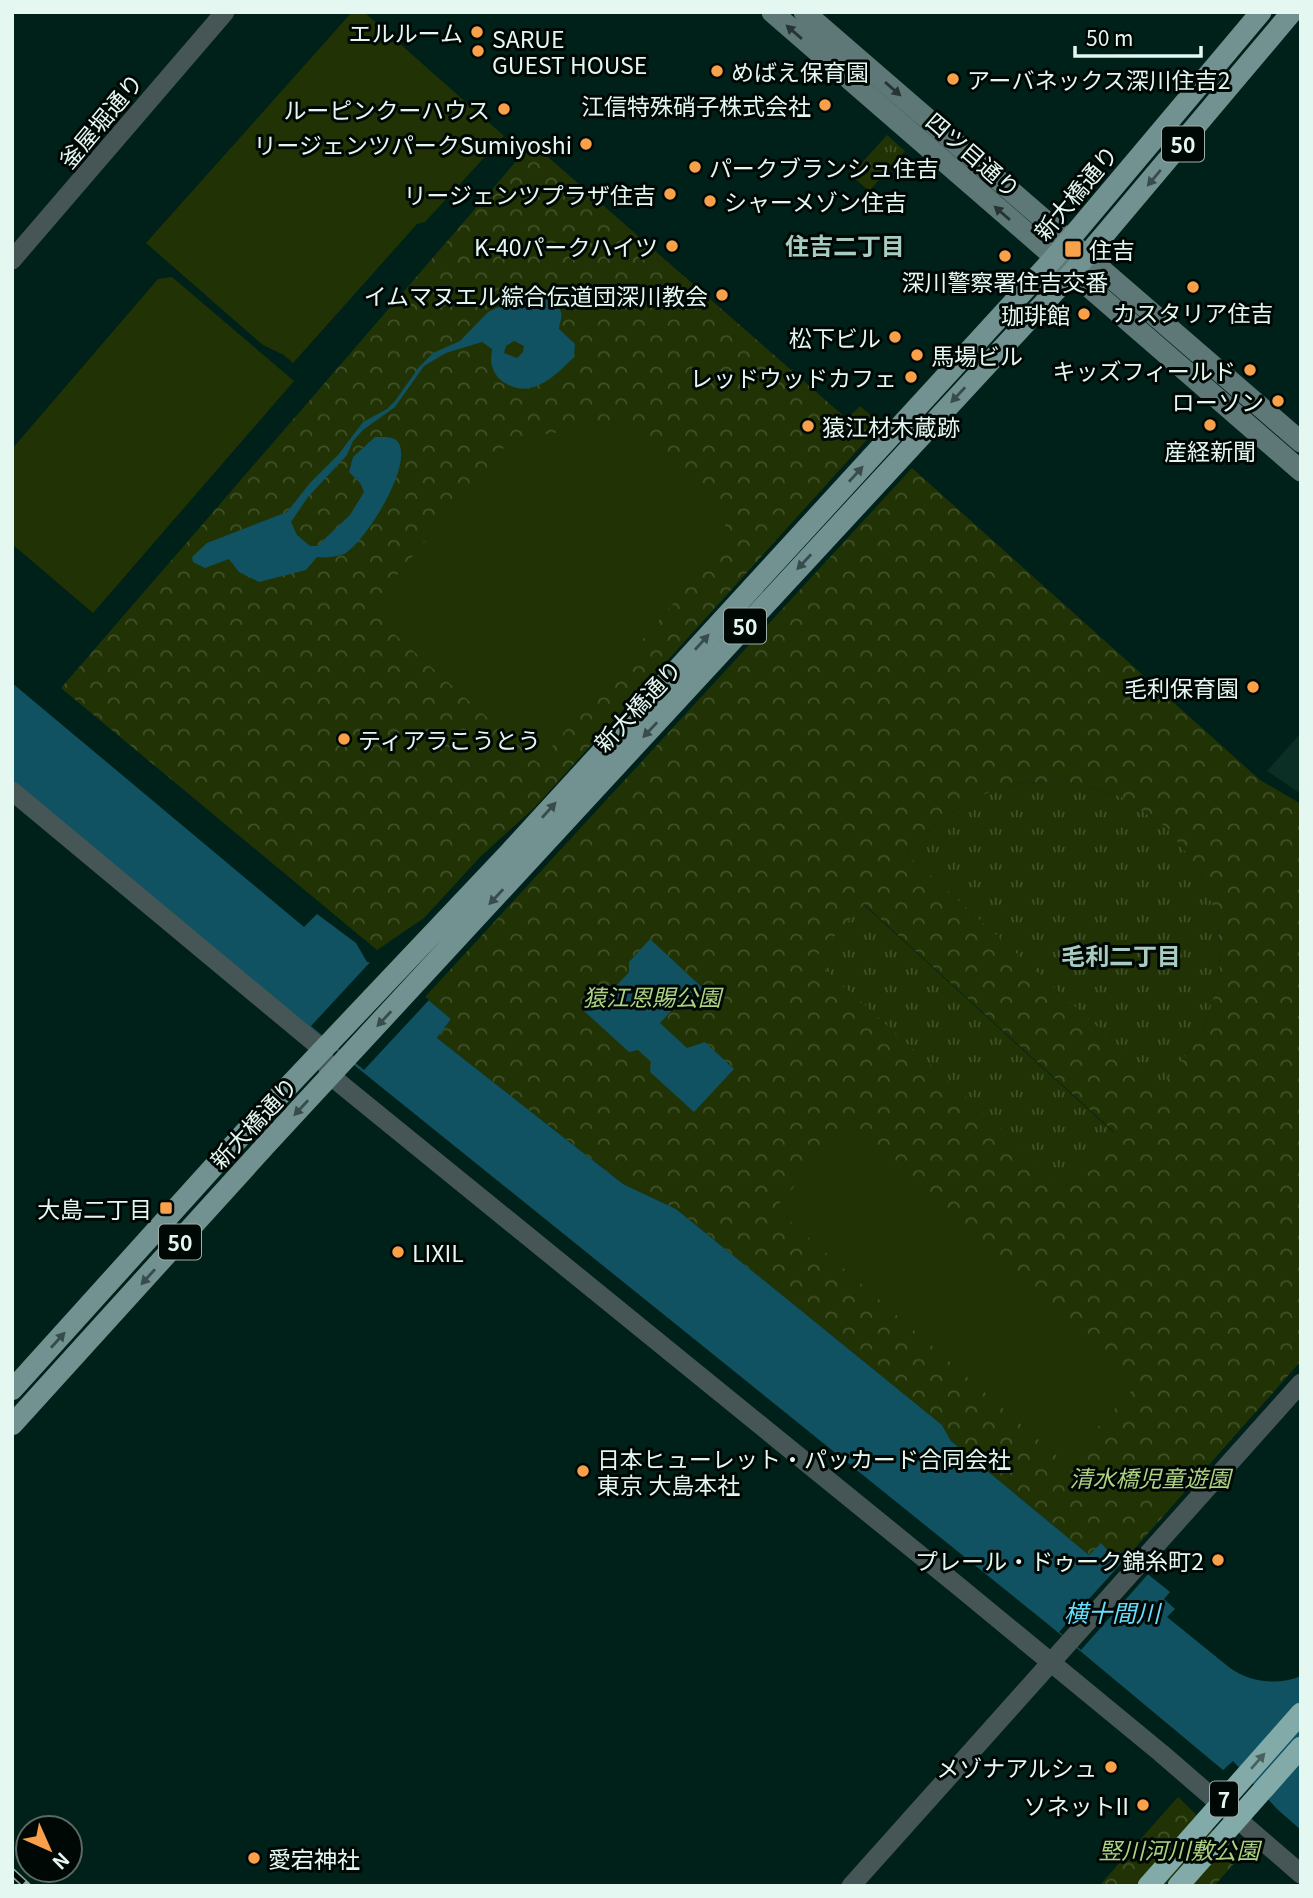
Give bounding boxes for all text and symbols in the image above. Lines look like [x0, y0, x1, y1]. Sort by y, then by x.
scale bar [1075, 14, 1201, 58]
place label: エルルーム [349, 15, 463, 49]
place label: SARUE GUEST HOUSE [492, 21, 647, 81]
text: 50 m [1086, 22, 1133, 52]
marker: エルルーム [469, 24, 485, 40]
one-way arrow [785, 24, 803, 40]
marker: SARUE GUEST HOUSE [470, 43, 486, 59]
place label: めばえ保育園 [731, 54, 869, 88]
place label: アーバネックス深川住吉2 [967, 62, 1230, 96]
marker: めばえ保育園 [709, 63, 725, 79]
street label: 釜屋堀通り [50, 65, 150, 175]
marker: アーバネックス深川住吉2 [945, 71, 961, 87]
one-way arrow [885, 81, 902, 96]
place label: 江信特殊硝子株式会社 [581, 88, 811, 122]
place label: ルーピンクーハウス [283, 92, 490, 126]
marker: 江信特殊硝子株式会社 [817, 97, 833, 113]
marker: ルーピンクーハウス [496, 101, 512, 117]
street label: 四ツ目通り [919, 103, 1029, 205]
place label: リージェンツパークSumiyoshi [253, 127, 572, 161]
road number: 50 [1162, 127, 1204, 162]
marker: リージェンツパークSumiyoshi [578, 136, 594, 152]
street label: 新大橋通り [1025, 137, 1125, 247]
place label: パークブランシュ住吉 [709, 150, 939, 184]
marker: パークブランシュ住吉 [687, 159, 703, 175]
one-way arrow [1147, 169, 1162, 186]
place label: リージェンツプラザ住吉 [403, 177, 656, 211]
place label: シャーメゾン住吉 [724, 184, 907, 218]
marker: リージェンツプラザ住吉 [662, 186, 678, 202]
marker: シャーメゾン住吉 [702, 193, 718, 209]
one-way arrow [994, 206, 1011, 222]
district label: 住吉二丁目 [785, 227, 905, 262]
place label: K-40パークハイツ [474, 229, 658, 263]
place label: 住吉 [1089, 232, 1135, 266]
marker: K-40パークハイツ [664, 238, 680, 254]
marker: 住吉 [1063, 239, 1083, 259]
marker: 深川警察署住吉交番 [997, 248, 1013, 264]
place label: 深川警察署住吉交番 [902, 264, 1109, 298]
place label: イムマヌエル綜合伝道団深川教会 [363, 278, 708, 312]
marker: カスタリア住吉 [1185, 279, 1201, 295]
marker: イムマヌエル綜合伝道団深川教会 [714, 287, 730, 303]
place label: カスタリア住吉 [1113, 295, 1274, 329]
place label: 珈琲館 [1001, 297, 1070, 331]
marker: 珈琲館 [1076, 306, 1092, 322]
place label: 松下ビル [789, 320, 881, 354]
marker: 松下ビル [887, 329, 903, 345]
place label: 馬場ビル [931, 338, 1023, 372]
marker: 馬場ビル [909, 347, 925, 363]
place label: キッズフィールド [1052, 353, 1236, 387]
place label: レッドウッドカフェ [690, 360, 897, 394]
marker: キッズフィールド [1242, 362, 1258, 378]
marker: レッドウッドカフェ [903, 369, 919, 385]
place label: ローソン [1172, 384, 1264, 418]
one-way arrow [951, 386, 967, 403]
marker: ローソン [1270, 393, 1286, 409]
place label: 猿江材木蔵跡 [822, 409, 960, 443]
marker: 産経新聞 [1202, 417, 1218, 433]
marker: 猿江材木蔵跡 [800, 418, 816, 434]
place label: 産経新聞 [1164, 433, 1256, 467]
one-way arrow [848, 465, 864, 483]
one-way arrow [797, 553, 813, 570]
road number: 50 [724, 608, 766, 644]
one-way arrow [694, 634, 710, 651]
street label: 新大橋通り [585, 651, 689, 759]
place label: 毛利保育園 [1124, 670, 1239, 704]
marker: 毛利保育園 [1245, 679, 1261, 695]
one-way arrow [643, 721, 659, 738]
place label: ティアラこうとう [358, 722, 541, 756]
marker: ティアラこうとう [336, 731, 352, 747]
one-way arrow [540, 802, 556, 819]
one-way arrow [488, 888, 504, 906]
district label: 毛利二丁目 [1061, 937, 1181, 972]
park label: 猿江恩賜公園 [583, 979, 724, 1013]
one-way arrow [376, 1010, 392, 1027]
street label: 新大橋通り [201, 1068, 305, 1176]
one-way arrow [293, 1099, 309, 1116]
place label: 大島二丁目 [37, 1191, 152, 1225]
marker: 大島二丁目 [158, 1200, 174, 1216]
road number: 50 [159, 1224, 201, 1260]
place label: LIXIL [412, 1235, 464, 1269]
marker: LIXIL [390, 1244, 406, 1260]
one-way arrow [140, 1268, 156, 1286]
one-way arrow [50, 1331, 66, 1349]
place label: 日本ヒューレット・パッカード合同会社 東京 大島本社 [597, 1441, 1011, 1501]
park label: 清水橋児童遊園 [1070, 1460, 1234, 1494]
marker: 日本ヒューレット・パッカード合同会社 東京 大島本社 [575, 1463, 591, 1479]
place label: プレール・ドゥーク錦糸町2 [915, 1543, 1204, 1577]
marker: プレール・ドゥーク錦糸町2 [1210, 1552, 1226, 1568]
water label: 横十間川 [1064, 1594, 1163, 1629]
place label: メゾナアルシュ [936, 1750, 1097, 1784]
one-way arrow [1250, 1752, 1266, 1770]
marker: メゾナアルシュ [1103, 1759, 1119, 1775]
road number: 7 [1210, 1782, 1238, 1816]
place label: ソネットII [1024, 1788, 1129, 1822]
marker: ソネットII [1135, 1797, 1151, 1813]
north arrow [14, 1814, 84, 1884]
park label: 竪川河川敷公園 [1099, 1832, 1263, 1866]
place label: 愛宕神社 [268, 1841, 360, 1875]
text: N [48, 1848, 77, 1877]
marker: 愛宕神社 [246, 1850, 262, 1866]

